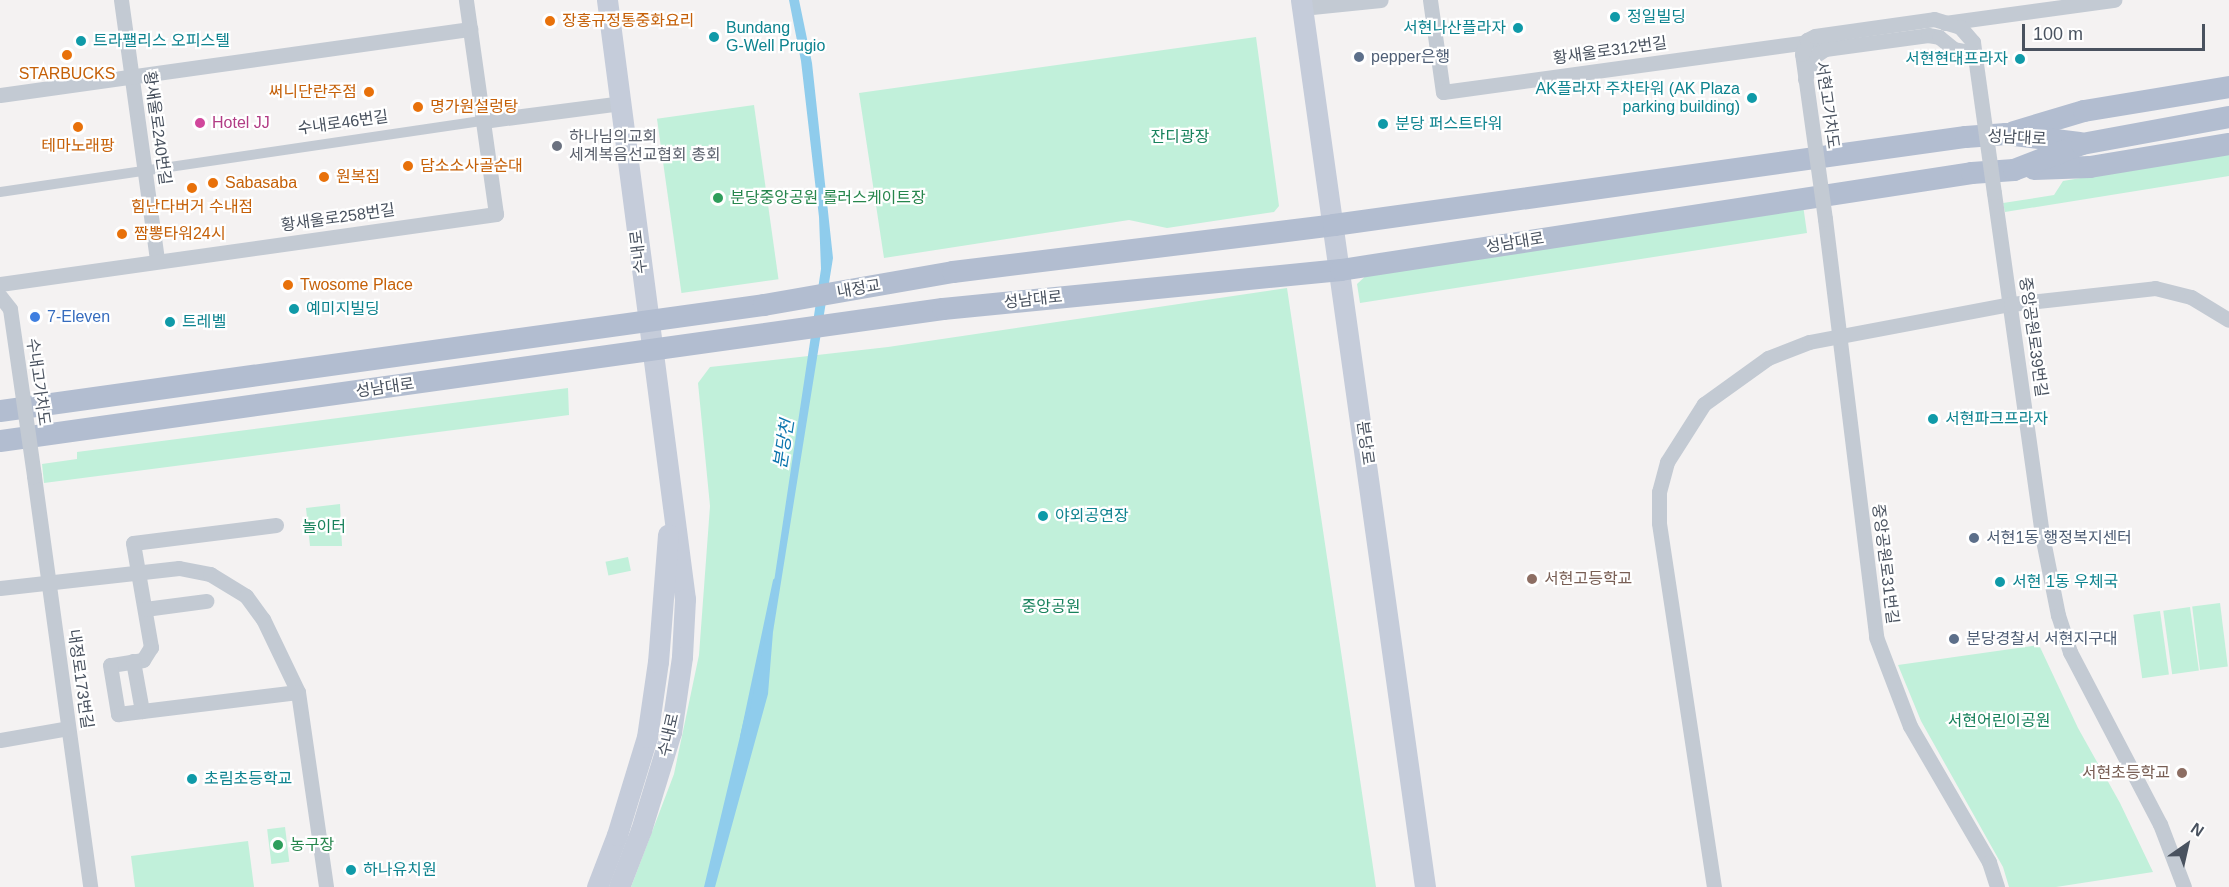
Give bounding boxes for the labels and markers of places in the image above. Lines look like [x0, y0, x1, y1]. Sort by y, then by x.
place label: 정일빌딩 [1627, 7, 1686, 27]
marker: 정일빌딩 [1608, 10, 1622, 24]
place label: 장홍규정통중화요리 [562, 11, 694, 31]
marker: 장홍규정통중화요리 [543, 14, 557, 28]
place label: Bundang G-Well Prugio [726, 18, 825, 56]
place label: 서현나산플라자 [1403, 18, 1506, 38]
marker: 서현나산플라자 [1511, 21, 1525, 35]
marker: Bundang G-Well Prugio [707, 30, 721, 44]
place label: 트라팰리스 오피스텔 [93, 31, 230, 51]
marker: 트라팰리스 오피스텔 [74, 34, 88, 48]
place label: pepper은행 [1371, 47, 1450, 67]
marker: STARBUCKS [60, 48, 74, 62]
place label: 서현현대프라자 [1905, 49, 2008, 69]
marker: pepper은행 [1352, 50, 1366, 64]
marker: 서현현대프라자 [2013, 52, 2027, 66]
place label: STARBUCKS [19, 64, 115, 84]
place label: AK플라자 주차타워 (AK Plaza parking building) [1536, 79, 1740, 117]
place label: 써니단란주점 [269, 82, 357, 102]
marker: 써니단란주점 [362, 85, 376, 99]
marker: AK플라자 주차타워 (AK Plaza parking building) [1745, 91, 1759, 105]
place label: 명가원설렁탕 [430, 97, 518, 117]
marker: 명가원설렁탕 [411, 100, 425, 114]
place label: Hotel JJ [212, 113, 270, 133]
place label: 분당 퍼스트타워 [1395, 114, 1502, 134]
marker: Hotel JJ [193, 116, 207, 130]
marker: 분당 퍼스트타워 [1376, 117, 1390, 131]
marker: 테마노래팡 [71, 120, 85, 134]
place label: 하나님의교회 세계복음선교협회 총회 [569, 127, 721, 165]
place label: 테마노래팡 [41, 136, 115, 156]
marker: 하나님의교회 세계복음선교협회 총회 [550, 139, 564, 153]
place label: 담소소사골순대 [420, 156, 523, 176]
marker: 담소소사골순대 [401, 159, 415, 173]
place label: 원복집 [336, 167, 380, 187]
marker: 원복집 [317, 170, 331, 184]
place label: Sabasaba [225, 173, 297, 193]
marker: Sabasaba [206, 176, 220, 190]
marker: 힘난다버거 수내점 [185, 181, 199, 195]
place label: 분당중앙공원 롤러스케이트장 [730, 188, 926, 208]
marker: 분당중앙공원 롤러스케이트장 [711, 191, 725, 205]
place label: 힘난다버거 수내점 [131, 197, 253, 217]
place label: 짬뽕타워24시 [134, 224, 225, 244]
marker: 짬뽕타워24시 [115, 227, 129, 241]
place label: Twosome Place [300, 275, 413, 295]
marker: Twosome Place [281, 278, 295, 292]
place label: 예미지빌딩 [306, 299, 380, 319]
marker: 예미지빌딩 [287, 302, 301, 316]
place label: 7-Eleven [47, 307, 110, 327]
marker: 7-Eleven [28, 310, 42, 324]
place label: 트레벨 [182, 312, 226, 332]
marker: 트레벨 [163, 315, 177, 329]
place label: 서현파크프라자 [1945, 409, 2048, 429]
marker: 서현파크프라자 [1926, 412, 1940, 426]
place label: 야외공연장 [1055, 506, 1129, 526]
marker: 야외공연장 [1036, 509, 1050, 523]
place label: 서현1동 행정복지센터 [1986, 528, 2132, 548]
marker: 서현1동 행정복지센터 [1967, 531, 1981, 545]
place label: 서현고등학교 [1544, 569, 1632, 589]
marker: 서현고등학교 [1525, 572, 1539, 586]
place label: 서현 1동 우체국 [2012, 572, 2118, 592]
marker: 서현 1동 우체국 [1993, 575, 2007, 589]
place label: 분당경찰서 서현지구대 [1966, 629, 2118, 649]
marker: 분당경찰서 서현지구대 [1947, 632, 1961, 646]
place label: 서현초등학교 [2082, 763, 2170, 783]
marker: 서현초등학교 [2175, 766, 2189, 780]
place label: 초림초등학교 [204, 769, 292, 789]
marker: 초림초등학교 [185, 772, 199, 786]
place label: 농구장 [290, 835, 334, 855]
marker: 농구장 [271, 838, 285, 852]
place label: 하나유치원 [363, 860, 437, 880]
marker: 하나유치원 [344, 863, 358, 877]

